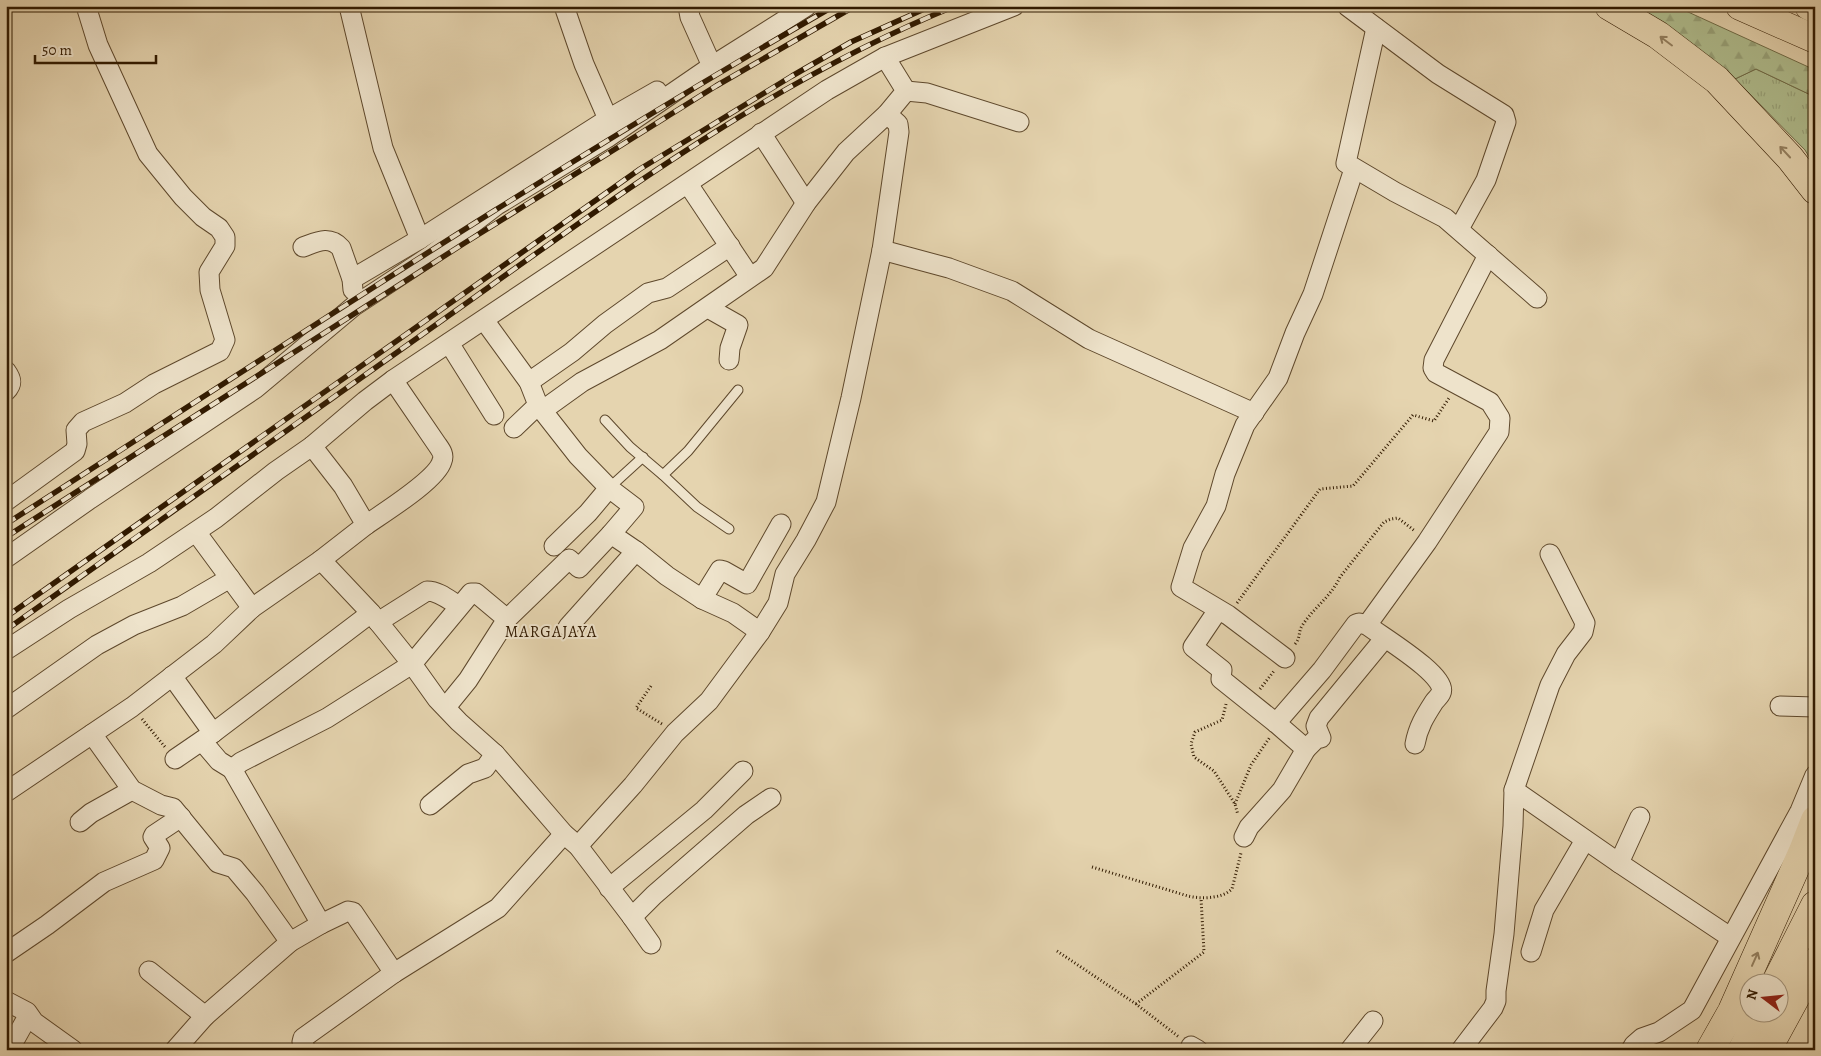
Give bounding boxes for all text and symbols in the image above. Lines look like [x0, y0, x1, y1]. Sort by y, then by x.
scale bar [35, 32, 156, 64]
one-way arrow [1660, 36, 1673, 47]
text: 50 m [42, 40, 72, 60]
one-way arrow [1779, 145, 1791, 158]
district label: MARGAJAYA [505, 621, 597, 643]
one-way arrow [1750, 952, 1760, 967]
north arrow [1738, 974, 1788, 1024]
text: N [1741, 987, 1763, 1002]

